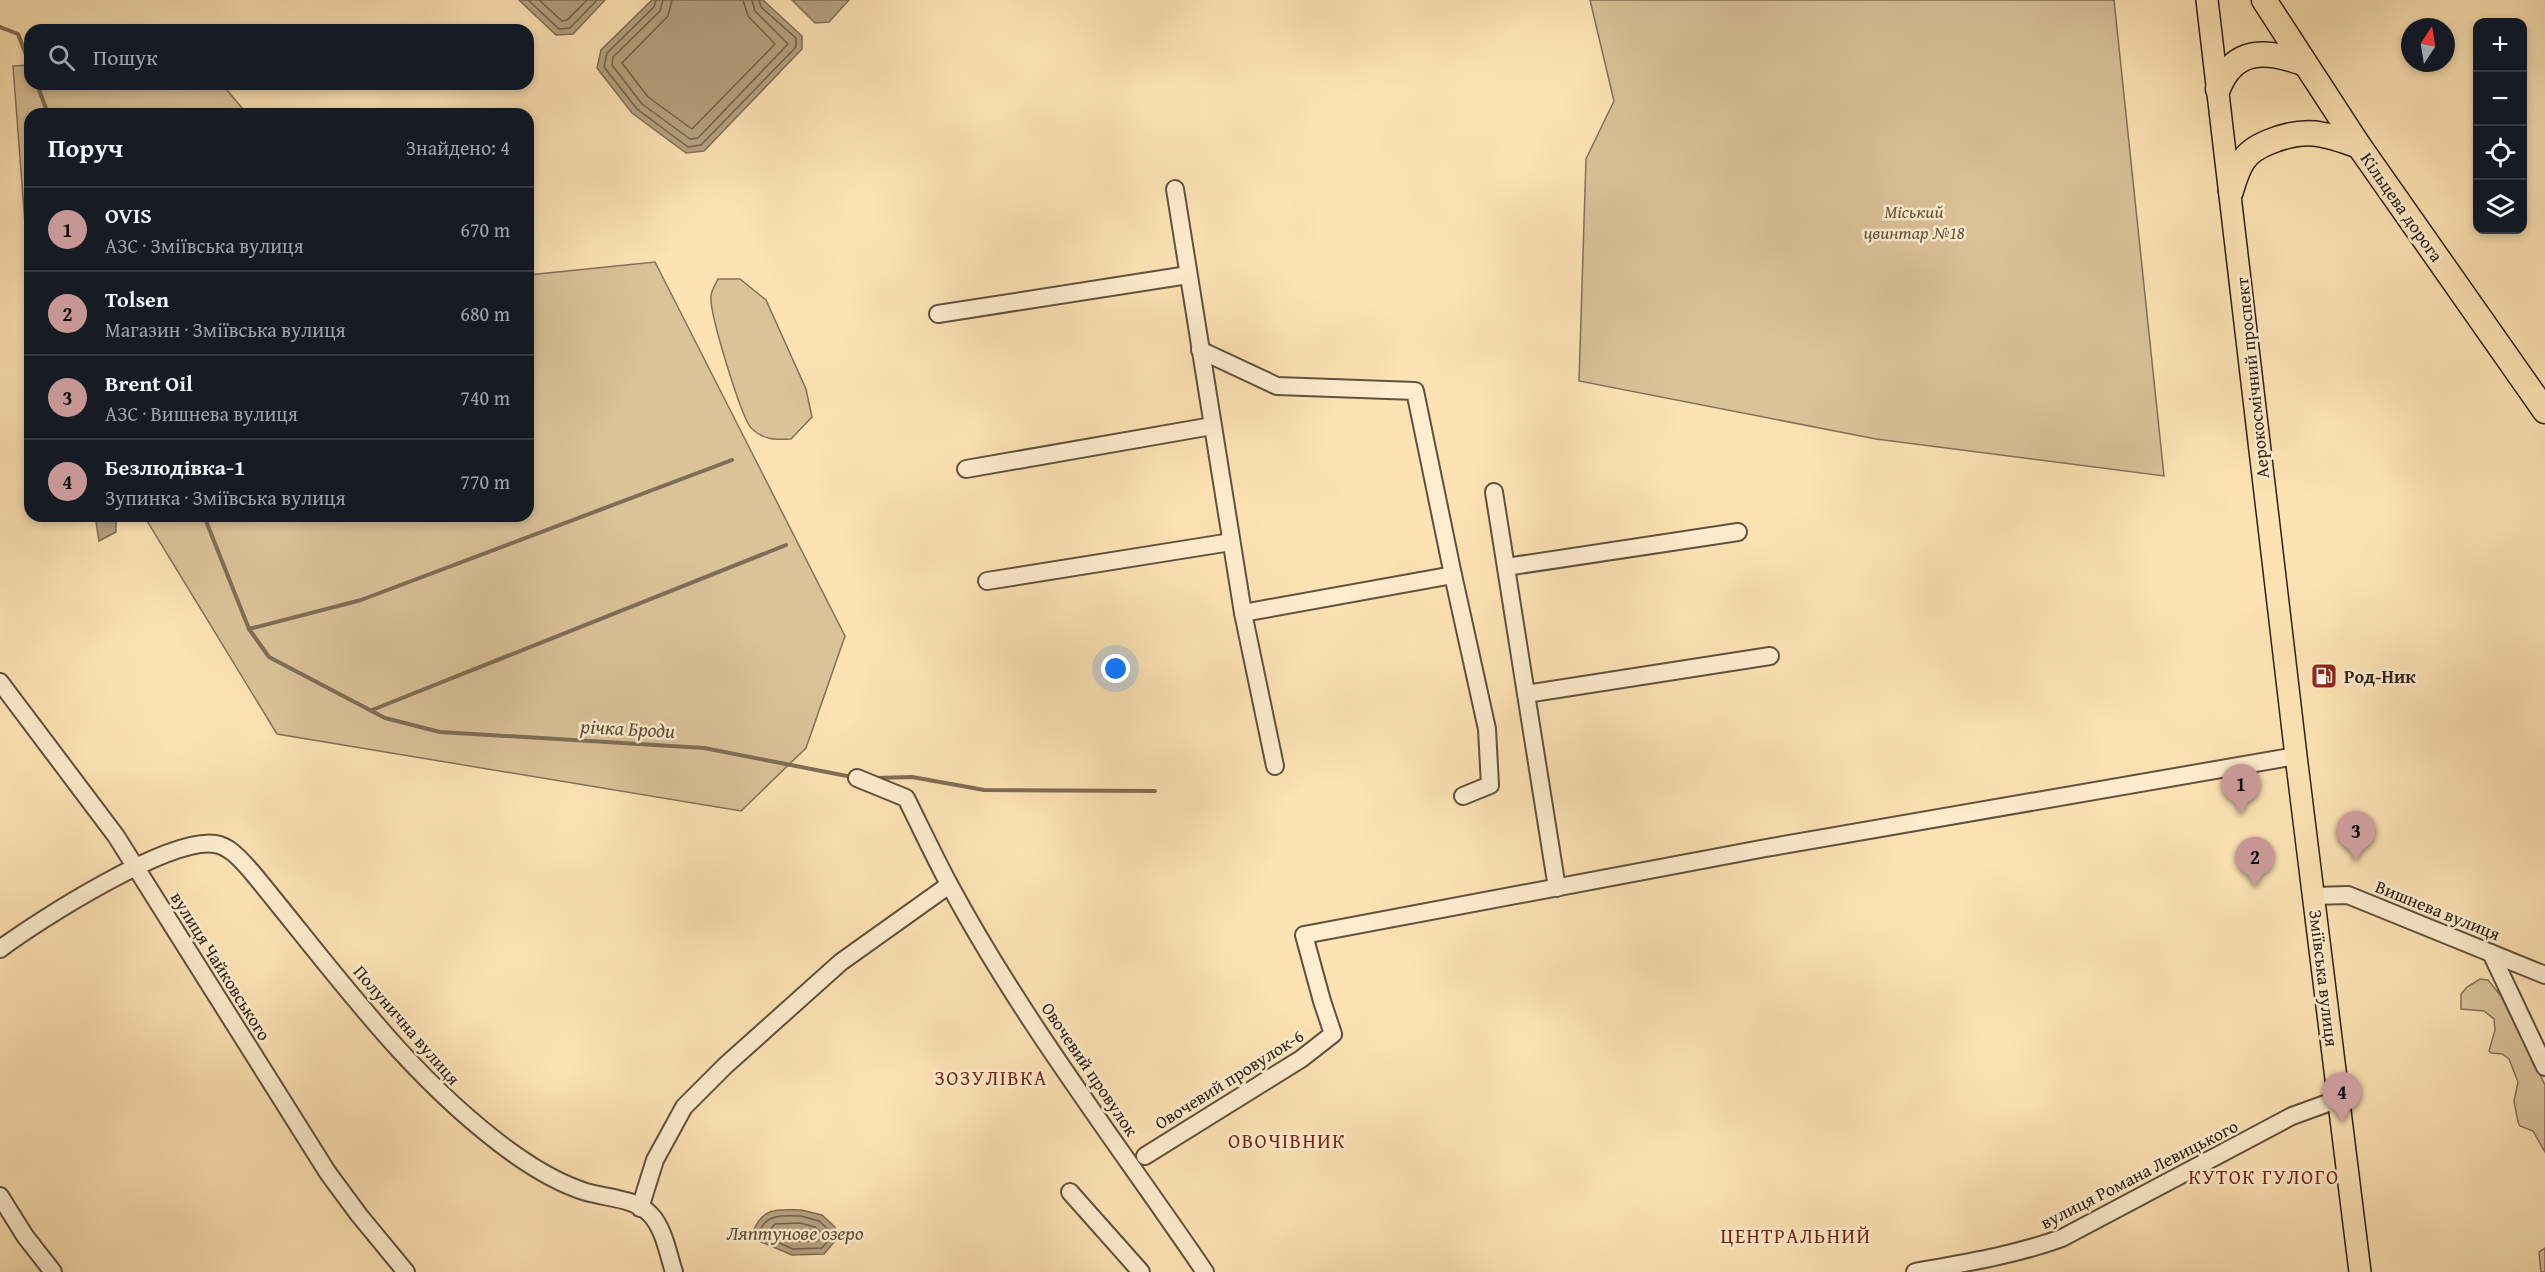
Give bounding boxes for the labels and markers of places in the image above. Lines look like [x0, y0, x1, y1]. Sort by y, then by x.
fuel station icon: Род-Ник [2309, 661, 2339, 691]
place label: Род-Ник [2344, 663, 2416, 690]
pin: 1 [2222, 764, 2260, 814]
pin: 3 [2336, 812, 2376, 861]
pin: 2 [2236, 838, 2274, 887]
pin: 4 [2322, 1072, 2362, 1122]

